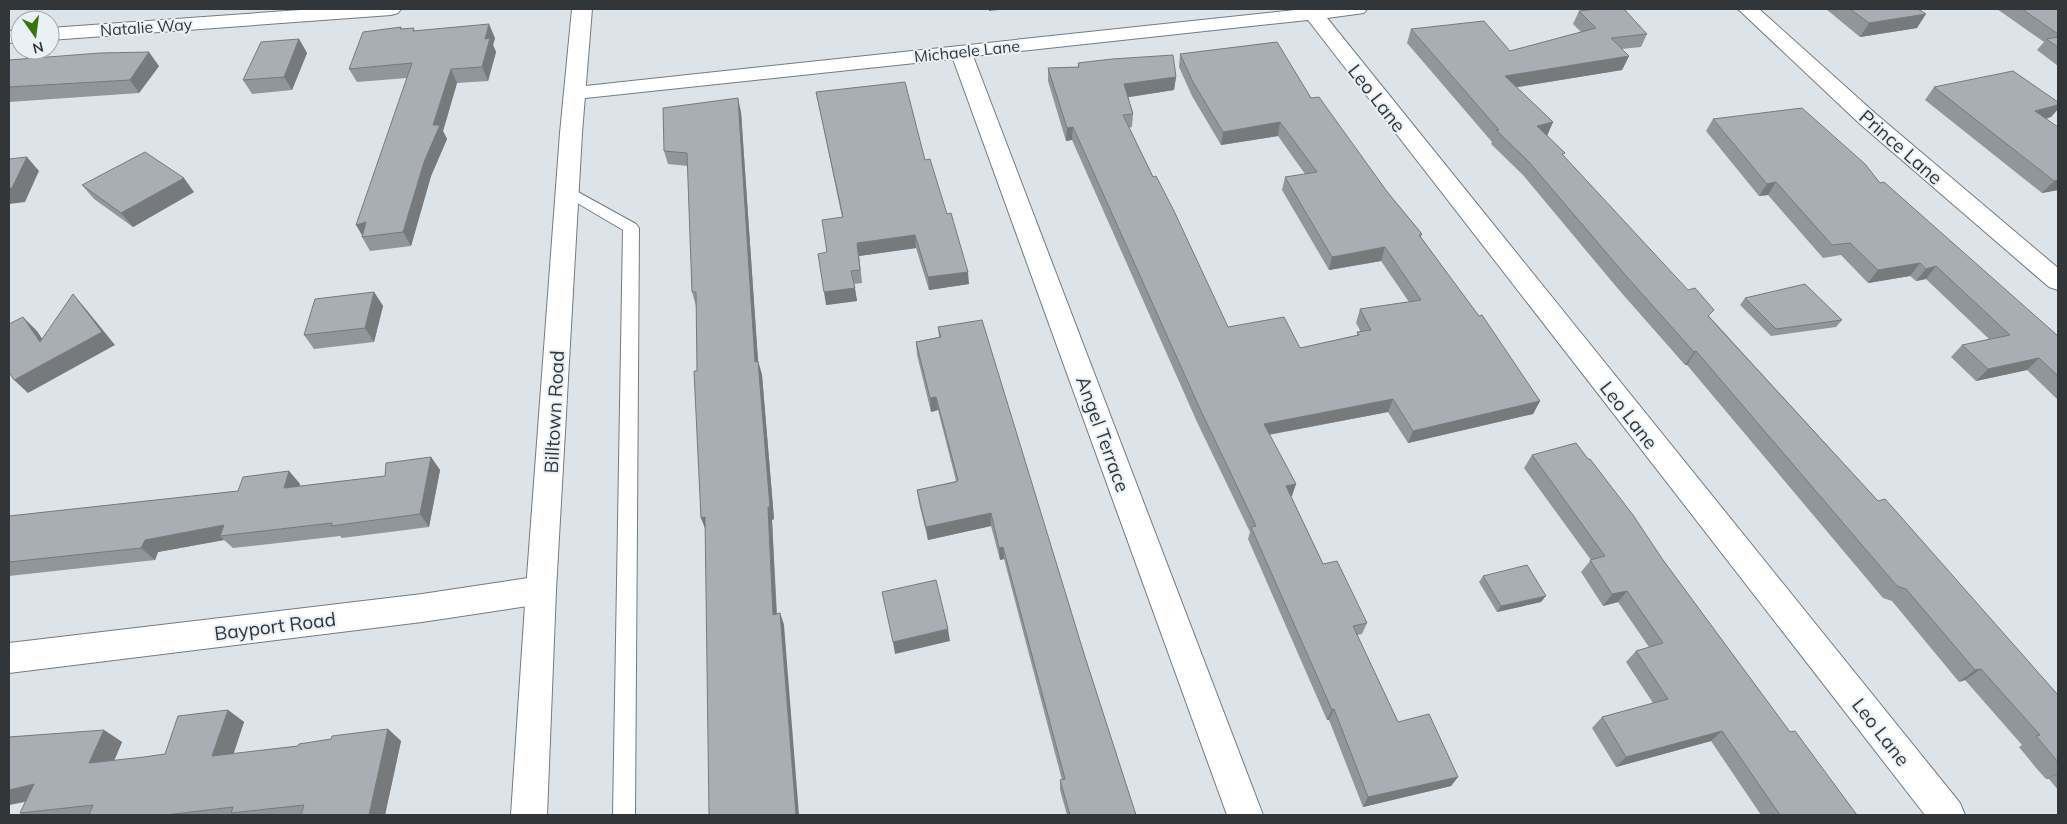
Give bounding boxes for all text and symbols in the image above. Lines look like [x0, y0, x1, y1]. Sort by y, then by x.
north arrow [10, 10, 60, 60]
street label: Natalie Way [99, 14, 193, 40]
street label: Michaele Lane [913, 36, 1021, 66]
text: N [31, 38, 45, 58]
street label: Leo Lane [1343, 59, 1411, 137]
street label: Prince Lane [1854, 104, 1948, 190]
street label: Billtown Road [539, 350, 569, 474]
street label: Angel Terrace [1071, 373, 1135, 495]
street label: Leo Lane [1595, 376, 1663, 454]
street label: Bayport Road [213, 607, 337, 645]
street label: Leo Lane [1847, 693, 1915, 771]

